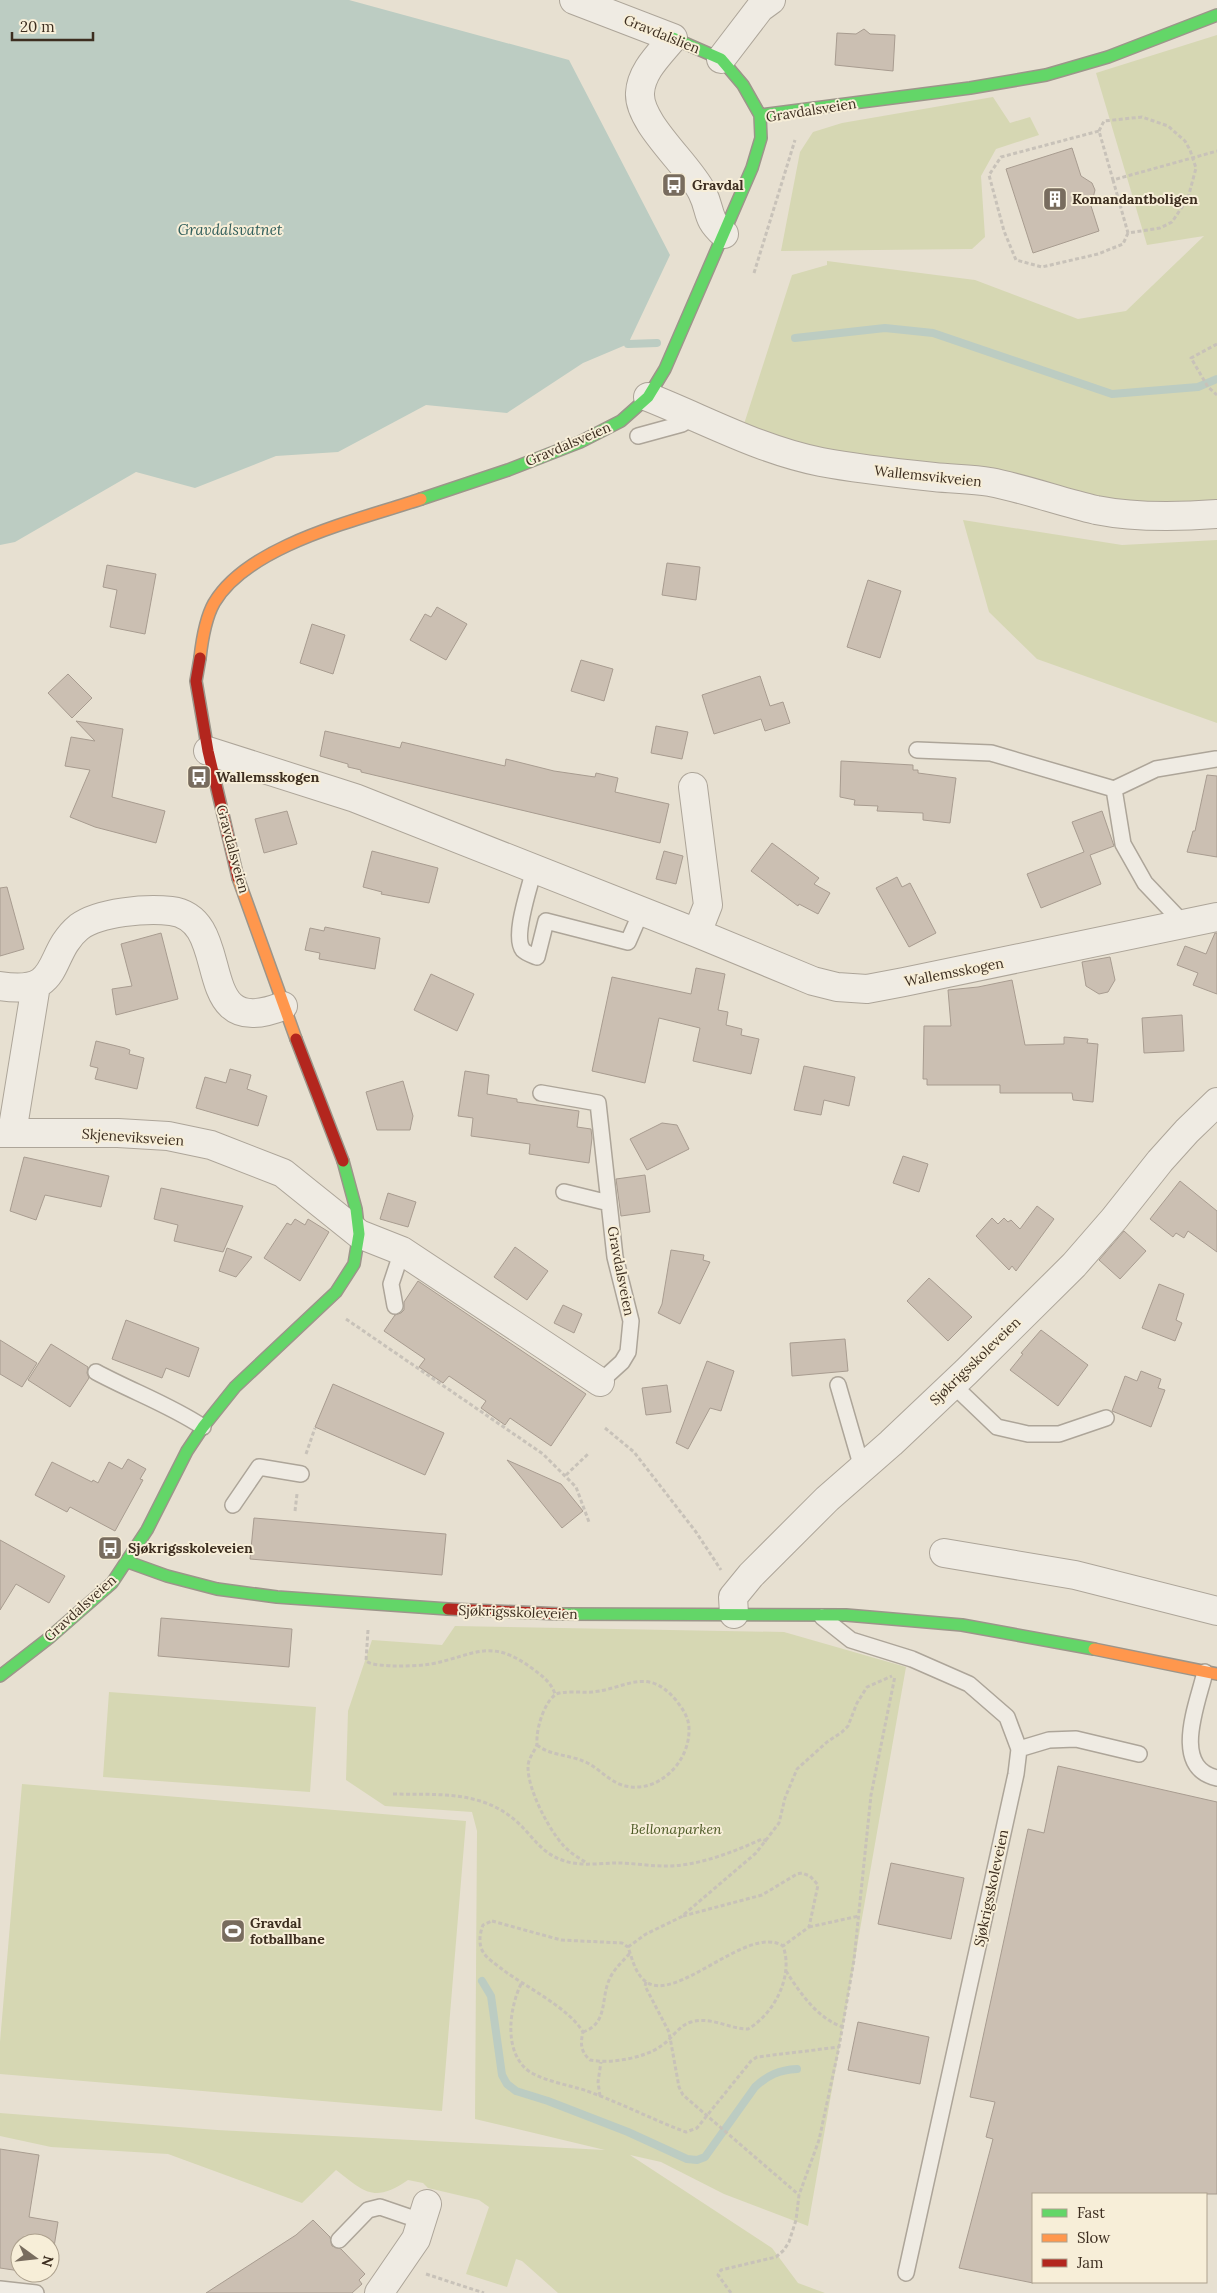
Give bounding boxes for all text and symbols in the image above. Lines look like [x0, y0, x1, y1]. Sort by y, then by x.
scale bar [12, 10, 94, 42]
street label: Gravdalslien [621, 11, 703, 58]
text: 20 m [20, 17, 55, 36]
street label: Gravdalsveien [765, 94, 858, 126]
bus stop icon: Gravdal [661, 172, 687, 198]
place label: Gravdal [692, 176, 744, 194]
building icon: Komandantboligen [1042, 186, 1068, 212]
place label: Komandantboligen [1072, 190, 1198, 208]
water label: Gravdalsvatnet [178, 220, 283, 239]
street label: Gravdalsveien [523, 418, 614, 470]
street label: Wallemsvikveien [873, 461, 983, 491]
bus stop icon: Wallemsskogen [186, 764, 212, 790]
place label: Wallemsskogen [216, 768, 319, 786]
street label: Gravdalsveien [213, 803, 254, 896]
street label: Wallemsskogen [903, 953, 1006, 990]
street label: Skjeneviksveien [81, 1124, 185, 1150]
street label: Gravdalsveien [603, 1225, 639, 1318]
street label: Sjøkrigsskoleveien [926, 1313, 1025, 1409]
bus stop icon: Sjøkrigsskoleveien [97, 1535, 123, 1561]
place label: Sjøkrigsskoleveien [128, 1539, 253, 1557]
street label: Gravdalsveien [40, 1570, 120, 1645]
street label: Sjøkrigsskoleveien [458, 1601, 579, 1623]
park label: Bellonaparken [630, 1820, 722, 1838]
street label: Sjøkrigsskoleveien [970, 1827, 1012, 1948]
place label: Gravdal fotballbane [250, 1914, 325, 1948]
sports icon: Gravdal fotballbane [220, 1918, 246, 1944]
legend [1032, 2193, 1207, 2283]
text: Fast [1077, 2203, 1105, 2222]
text: Slow [1077, 2228, 1110, 2247]
north arrow [10, 2233, 60, 2283]
text: Jam [1076, 2253, 1104, 2272]
text: N [37, 2254, 58, 2269]

